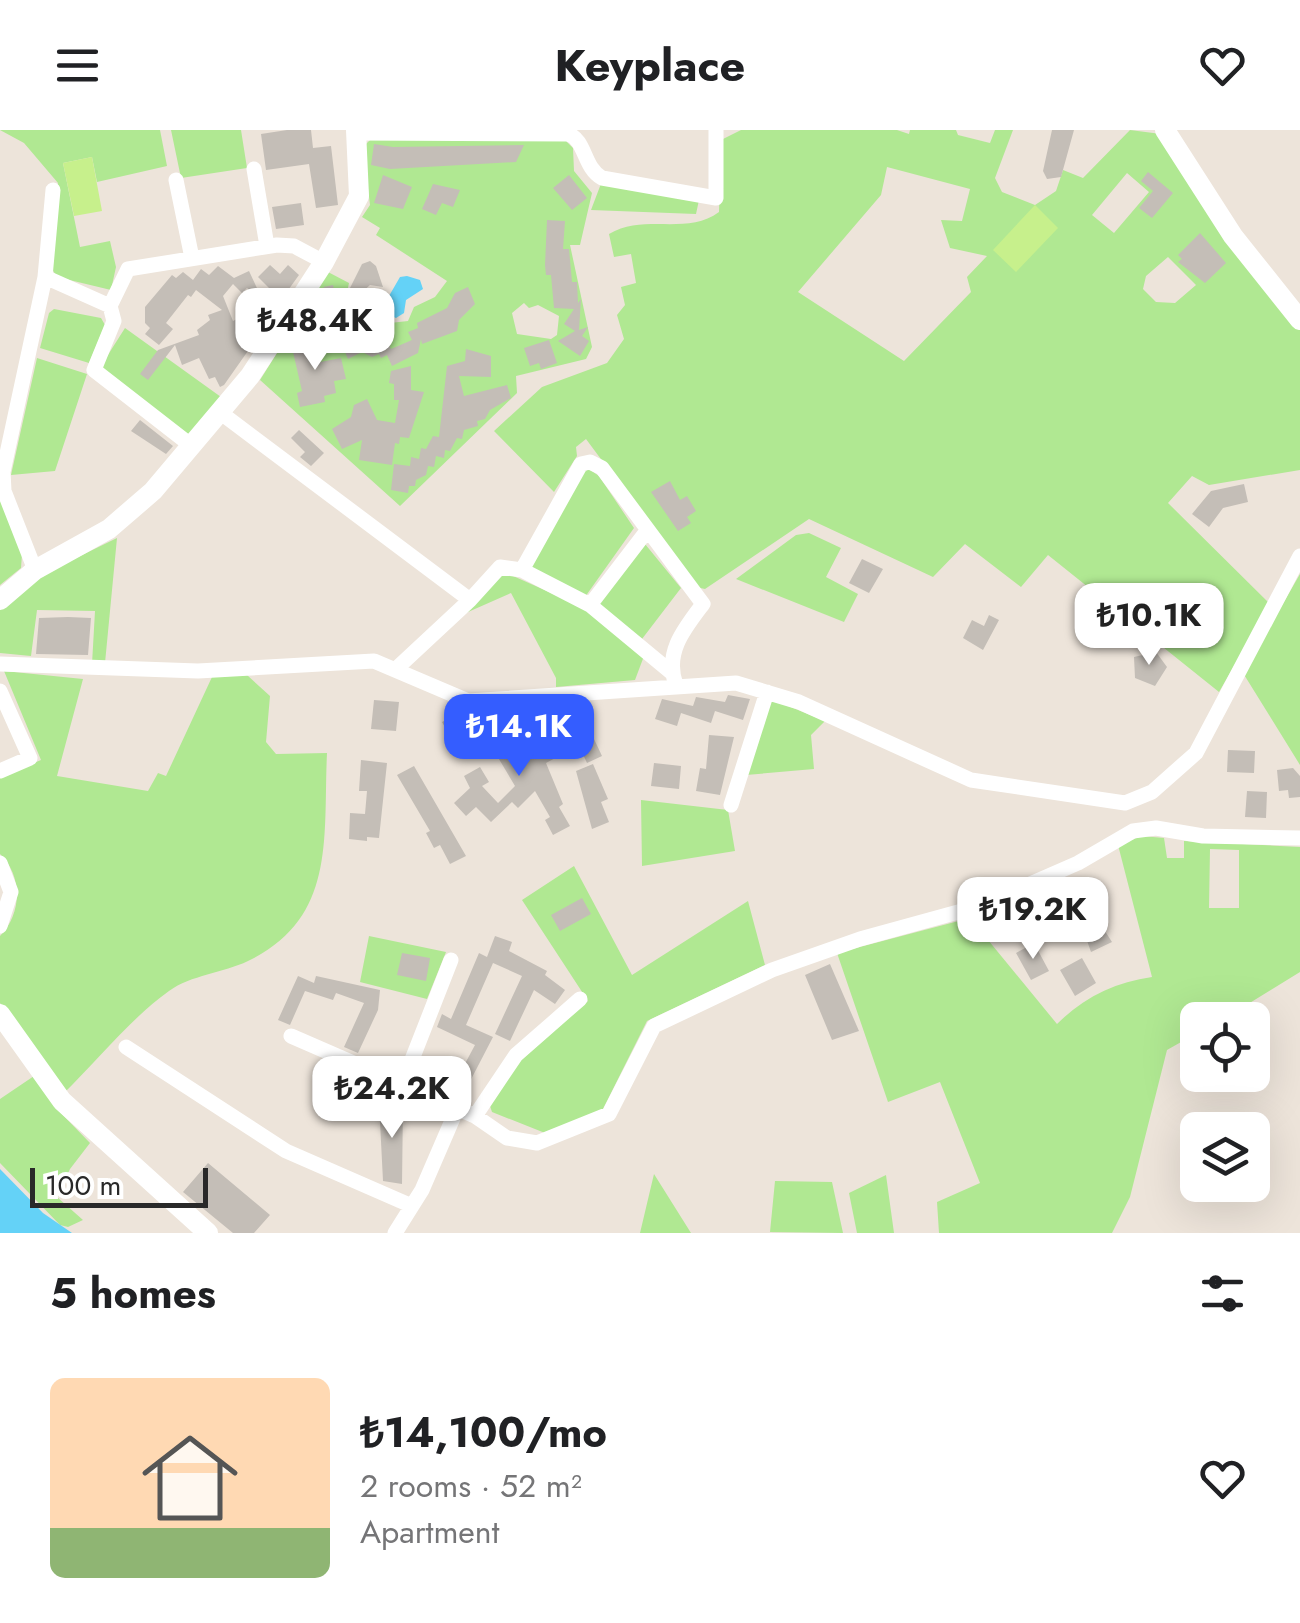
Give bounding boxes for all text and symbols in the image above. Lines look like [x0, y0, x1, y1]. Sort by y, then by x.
text: Keyplace [555, 33, 745, 98]
icon: menu [50, 38, 105, 93]
icon: heart [1195, 38, 1250, 93]
pin: ₺48.4K [234, 288, 396, 373]
text: ₺48.4K [257, 297, 373, 343]
pin: ₺10.1K [1068, 583, 1230, 668]
text: ₺10.1K [1097, 592, 1201, 638]
pin: ₺14.1K [438, 694, 600, 779]
text: ₺14.1K [466, 703, 572, 749]
pin: ₺19.2K [952, 877, 1114, 962]
text: ₺19.2K [979, 886, 1087, 932]
map controls [1180, 1002, 1270, 1202]
button: locate [1180, 1002, 1270, 1092]
pin: ₺24.2K [311, 1056, 473, 1141]
text: ₺24.2K [334, 1065, 450, 1111]
button: layers [1180, 1112, 1270, 1202]
scale bar [30, 1163, 208, 1208]
text: 100 m [45, 1165, 121, 1206]
text: 5 homes [50, 1263, 216, 1324]
icon: filters [1195, 1266, 1250, 1321]
text: ₺14,100/mo [360, 1402, 607, 1463]
icon: home [130, 1418, 250, 1538]
icon: heart [1195, 1451, 1250, 1506]
text: 2 rooms · 52 m² [360, 1463, 582, 1509]
text: Apartment [360, 1509, 499, 1555]

